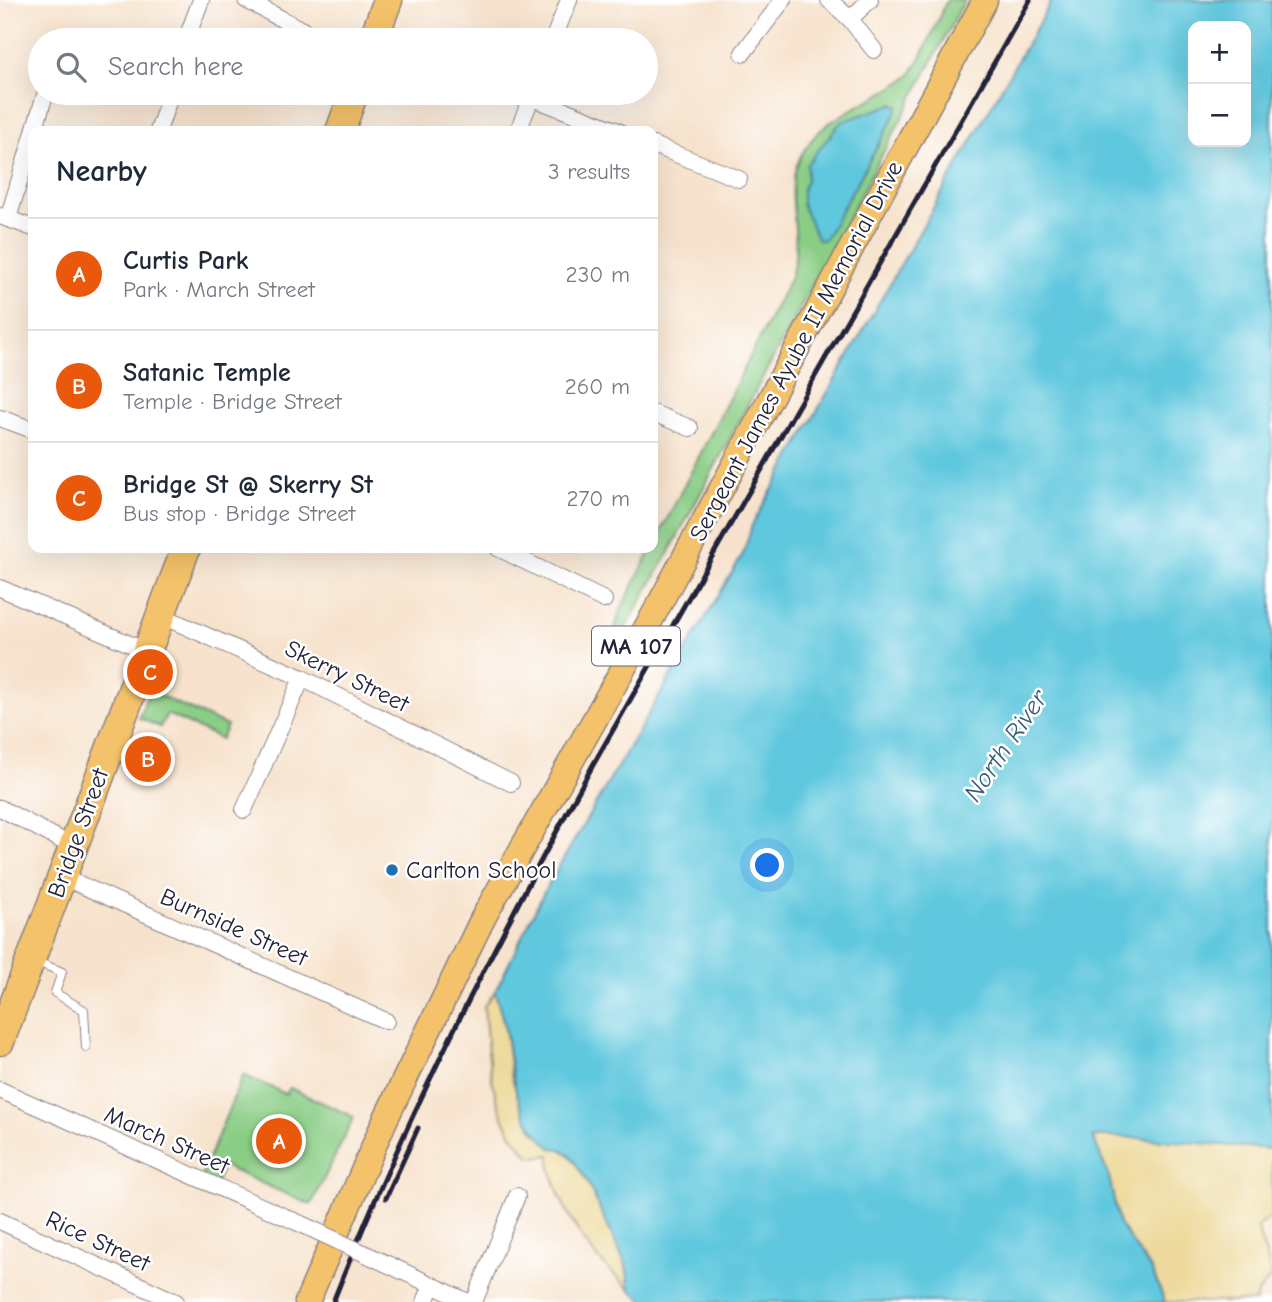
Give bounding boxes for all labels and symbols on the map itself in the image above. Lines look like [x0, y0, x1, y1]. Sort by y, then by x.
street label: Sergeant James Ayube II Memorial Drive [684, 156, 908, 546]
road number: MA 107 [592, 626, 680, 666]
street label: Skerry Street [281, 634, 415, 719]
pin: C [127, 646, 173, 698]
water label: North River [958, 683, 1055, 807]
pin: B [125, 733, 171, 785]
street label: Bridge Street [42, 764, 115, 901]
your location [750, 848, 784, 882]
place label: Carlton School [406, 856, 556, 884]
marker: Carlton School [384, 862, 400, 878]
street label: Burnside Street [156, 882, 313, 972]
street label: March Street [100, 1100, 235, 1180]
pin: A [256, 1115, 302, 1167]
street label: Rice Street [42, 1205, 155, 1278]

